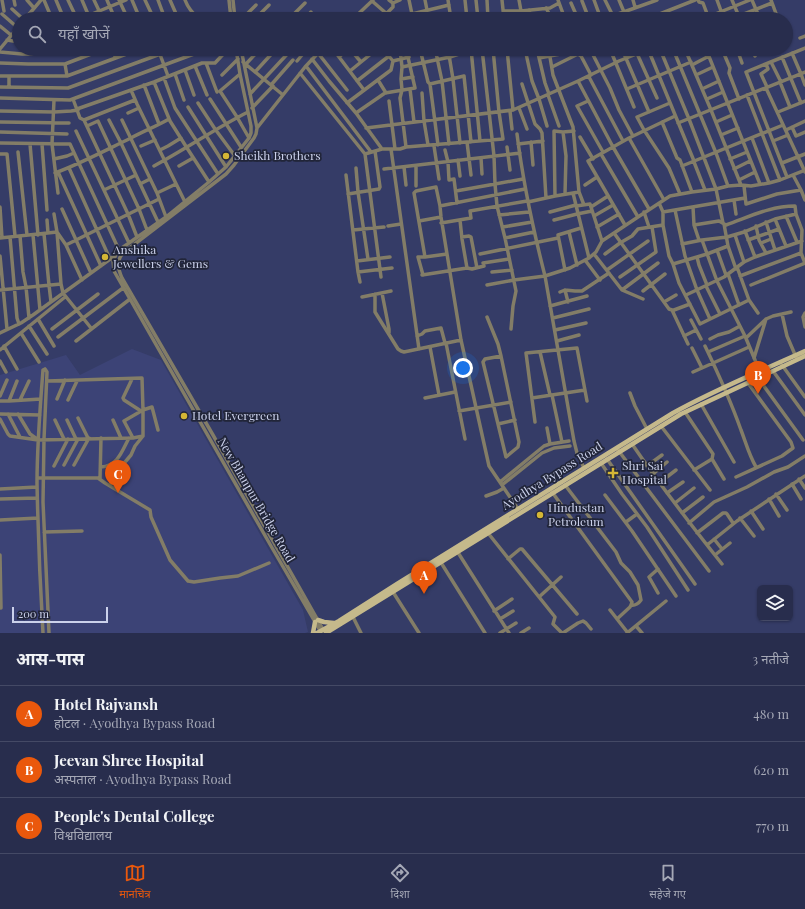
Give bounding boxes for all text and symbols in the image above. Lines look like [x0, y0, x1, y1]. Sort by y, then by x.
search box [12, 12, 793, 56]
icon: search [26, 23, 48, 45]
text: यहाँ खोजें [58, 23, 110, 43]
place label: Sheikh Brothers [234, 147, 321, 163]
marker: Sheikh Brothers [221, 151, 231, 161]
place label: Anshika Jewellers & Gems [112, 241, 208, 271]
marker: Anshika Jewellers & Gems [100, 252, 110, 262]
your location [453, 358, 473, 378]
pin: B [745, 361, 771, 394]
place label: Hotel Evergreen [192, 407, 279, 423]
marker: Hotel Evergreen [179, 411, 189, 421]
street label: New Bhanpur Bridge Road [215, 434, 299, 565]
street label: Ayodhya Bypass Road [497, 438, 605, 513]
place label: Shri Sai Hospital [622, 457, 668, 487]
pin: C [105, 460, 131, 493]
marker: Shri Sai Hospital [607, 467, 619, 479]
place label: Hindustan Petroleum [548, 499, 604, 529]
marker: Hindustan Petroleum [535, 510, 545, 520]
pin: A [411, 561, 437, 594]
map controls [757, 585, 793, 621]
button: layers [757, 585, 793, 621]
scale bar [12, 605, 108, 624]
text: 200 m [18, 606, 49, 621]
text: आस-पास [16, 647, 84, 669]
text: 3 नतीजे [752, 650, 789, 667]
text: Hotel Rajvansh [54, 694, 158, 714]
text: A [25, 705, 33, 722]
text: 480 m [753, 705, 789, 722]
text: होटल · Ayodhya Bypass Road [54, 714, 215, 731]
text: Jeevan Shree Hospital [54, 750, 204, 770]
text: B [25, 761, 33, 778]
text: 620 m [753, 761, 789, 778]
text: अस्पताल · Ayodhya Bypass Road [54, 770, 232, 787]
text: People's Dental College [54, 806, 215, 826]
text: C [24, 817, 34, 834]
text: 770 m [756, 817, 789, 834]
text: विश्वविद्यालय [54, 826, 112, 843]
tab: मानचित्र [119, 862, 151, 902]
tab: दिशा [389, 862, 411, 902]
tab: सहेजे गए [649, 862, 686, 902]

